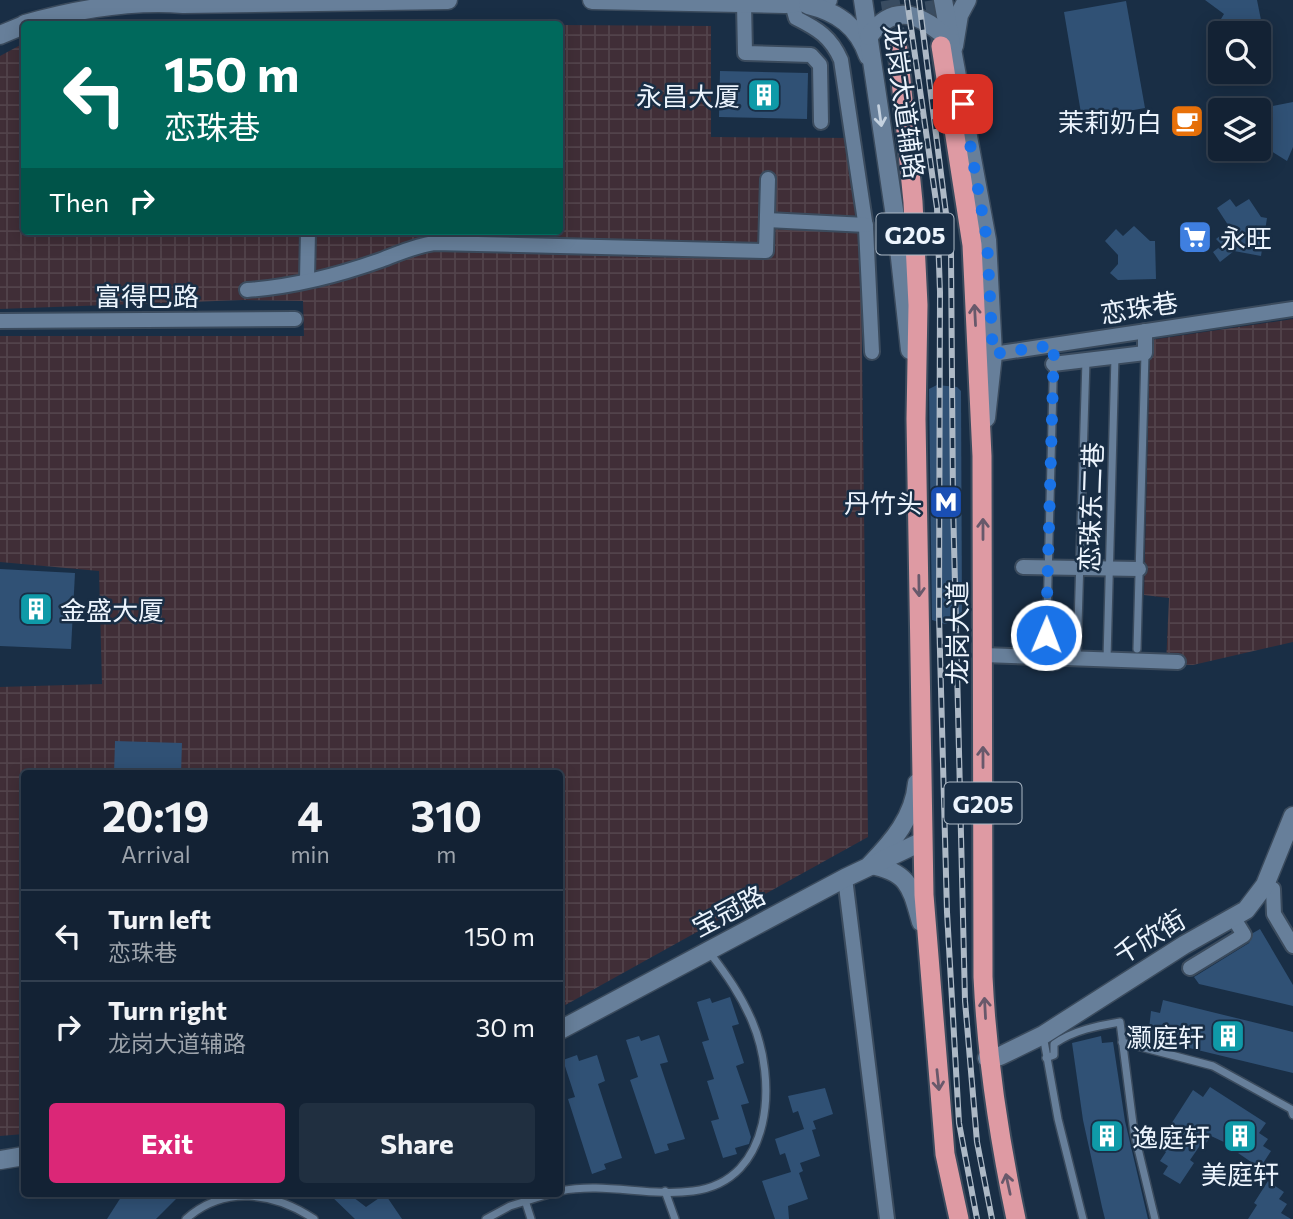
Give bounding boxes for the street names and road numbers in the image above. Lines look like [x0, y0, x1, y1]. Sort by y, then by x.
street label: 龙岗大道辅路 [879, 22, 931, 180]
road number: G205 [876, 214, 954, 255]
street label: 富得巴路 [95, 280, 199, 311]
street label: 恋珠巷 [1098, 286, 1180, 328]
street label: 恋珠东二巷 [1072, 441, 1108, 573]
street label: 龙岗大道 [941, 581, 972, 685]
road number: G205 [944, 782, 1021, 824]
street label: 宝冠路 [686, 878, 770, 942]
street label: 千欣街 [1108, 903, 1190, 969]

